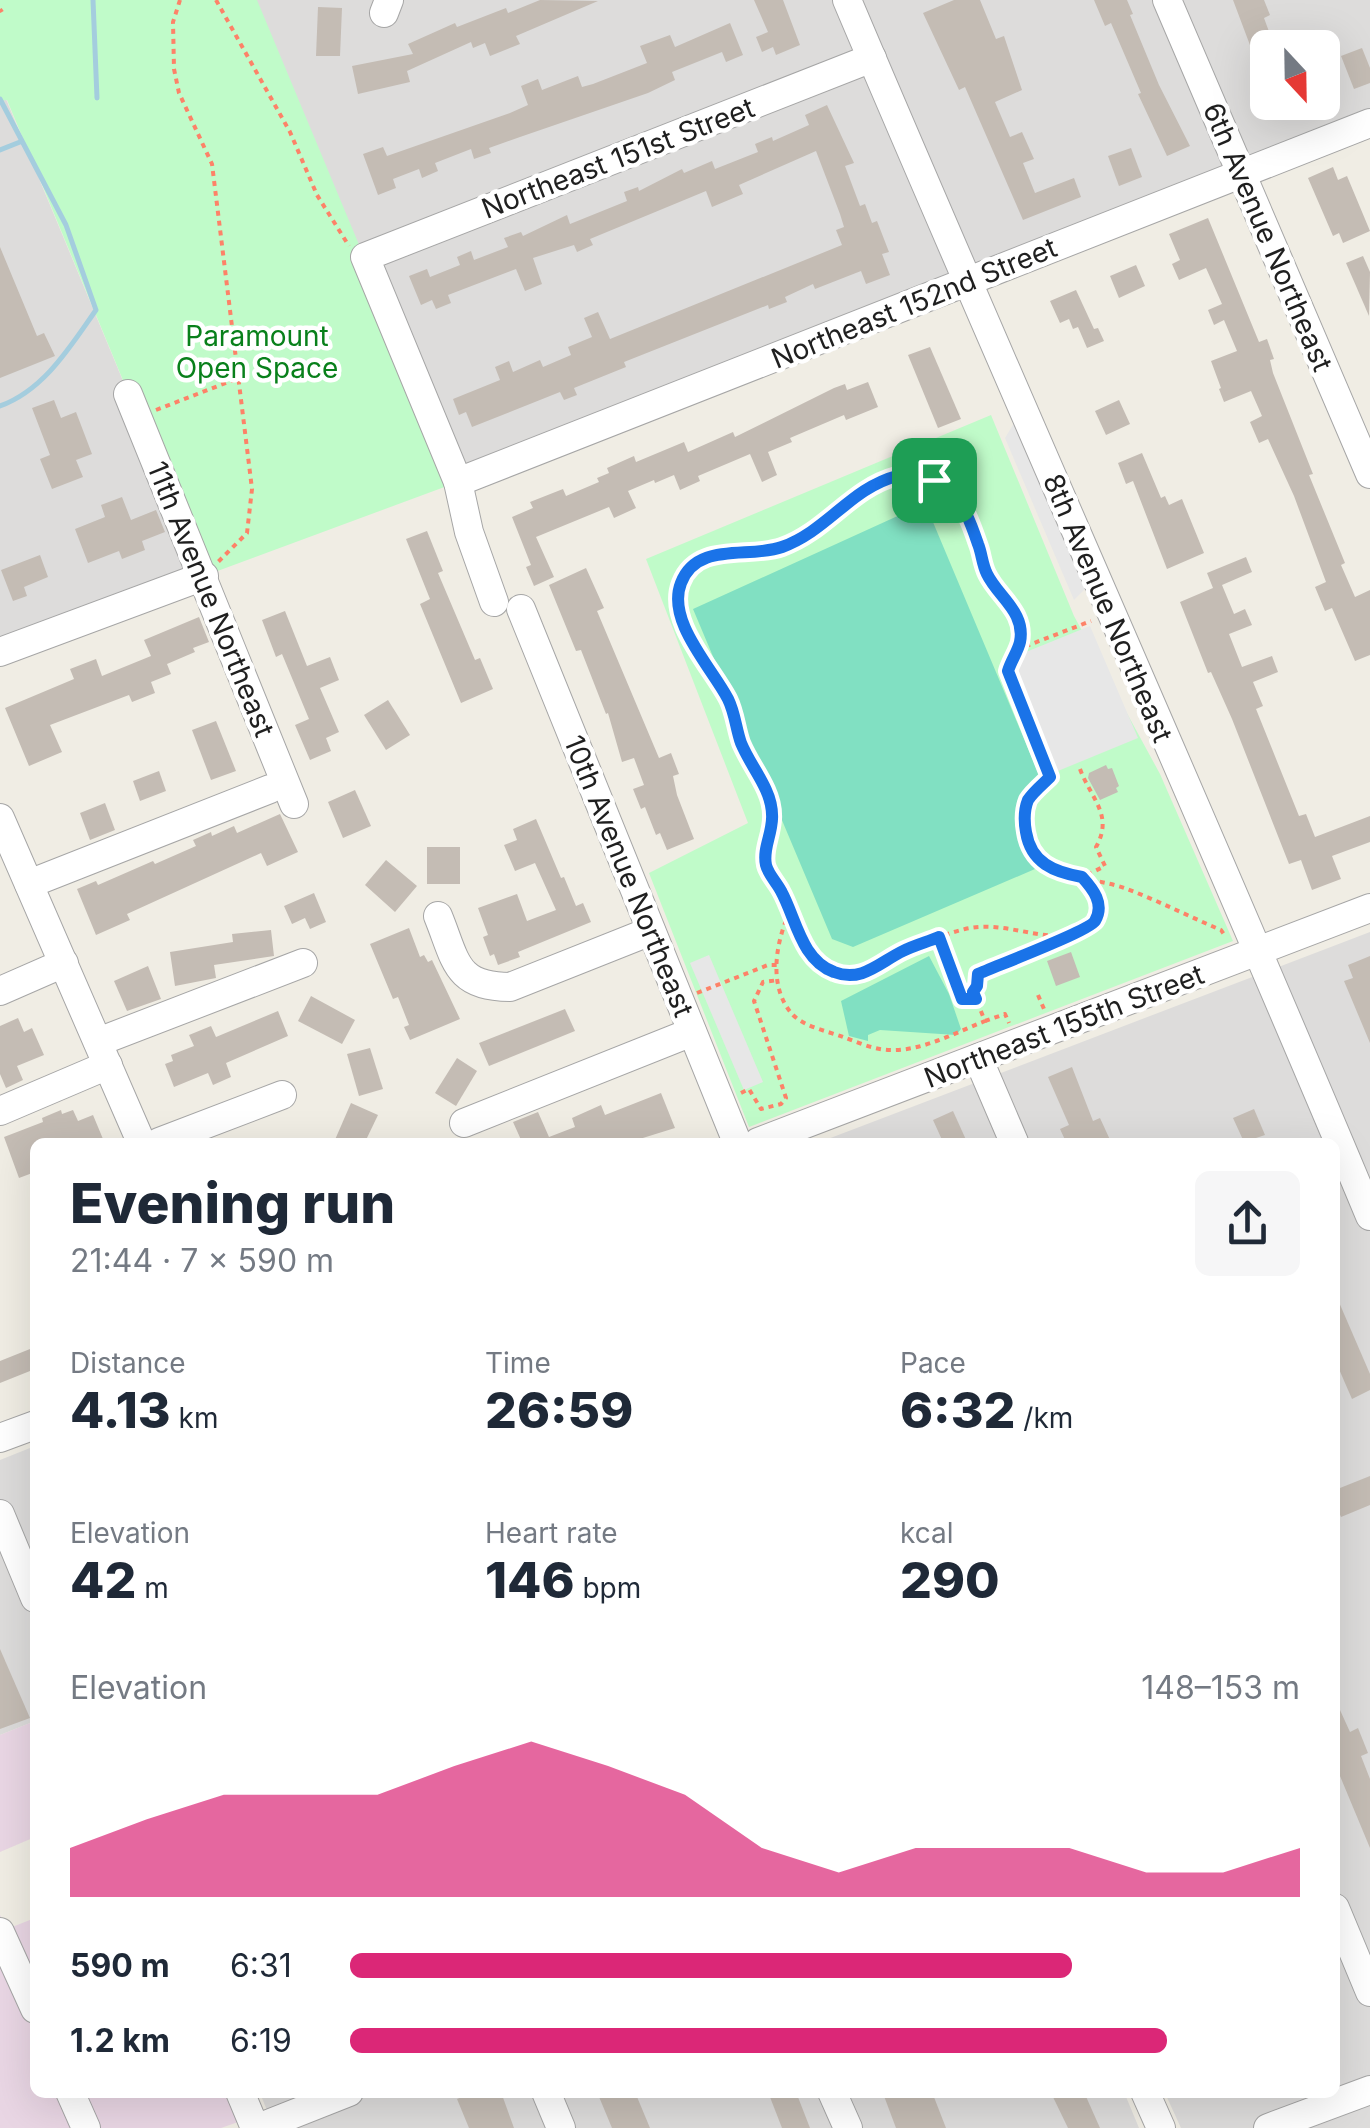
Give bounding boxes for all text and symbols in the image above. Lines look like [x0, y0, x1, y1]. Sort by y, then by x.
north arrow [1250, 30, 1340, 120]
map controls [1250, 30, 1340, 120]
street label: Northeast 151st Street [477, 90, 759, 226]
street label: 6th Avenue Northeast [1196, 98, 1340, 376]
street label: Northeast 152nd Street [766, 230, 1062, 376]
park label: Paramount Open Space [176, 319, 338, 385]
pin [892, 438, 977, 523]
icon: arrive [907, 453, 962, 508]
street label: 11th Avenue Northeast [140, 456, 282, 742]
street label: 8th Avenue Northeast [1036, 469, 1180, 747]
street label: 10th Avenue Northeast [557, 730, 701, 1022]
street label: Northeast 155th Street [919, 957, 1209, 1095]
text: Evening run [70, 1170, 395, 1236]
button: share [1195, 1171, 1300, 1276]
text: 21:44 · 7 × 590 m [70, 1241, 334, 1280]
text: Distance [70, 1346, 186, 1380]
text: Time [485, 1346, 551, 1380]
text: Pace [900, 1346, 966, 1380]
text: 4.13 [70, 1380, 171, 1440]
text: 26:59 [485, 1380, 633, 1440]
text: 6:32 [900, 1380, 1015, 1440]
text: km [171, 1401, 218, 1435]
text: /km [1015, 1401, 1073, 1435]
text: Elevation [70, 1516, 190, 1550]
text: Heart rate [485, 1516, 618, 1550]
text: kcal [900, 1516, 954, 1550]
text: 42 [70, 1550, 136, 1610]
text: 146 [485, 1550, 575, 1610]
text: 290 [900, 1550, 1000, 1610]
text: m [136, 1571, 169, 1605]
text: bpm [575, 1571, 641, 1605]
text: Elevation [70, 1668, 207, 1707]
text: 148–153 m [1141, 1668, 1300, 1707]
text: 590 m [70, 1946, 170, 1985]
text: 6:31 [230, 1946, 292, 1985]
text: 1.2 km [70, 2021, 170, 2060]
text: 6:19 [230, 2021, 292, 2060]

